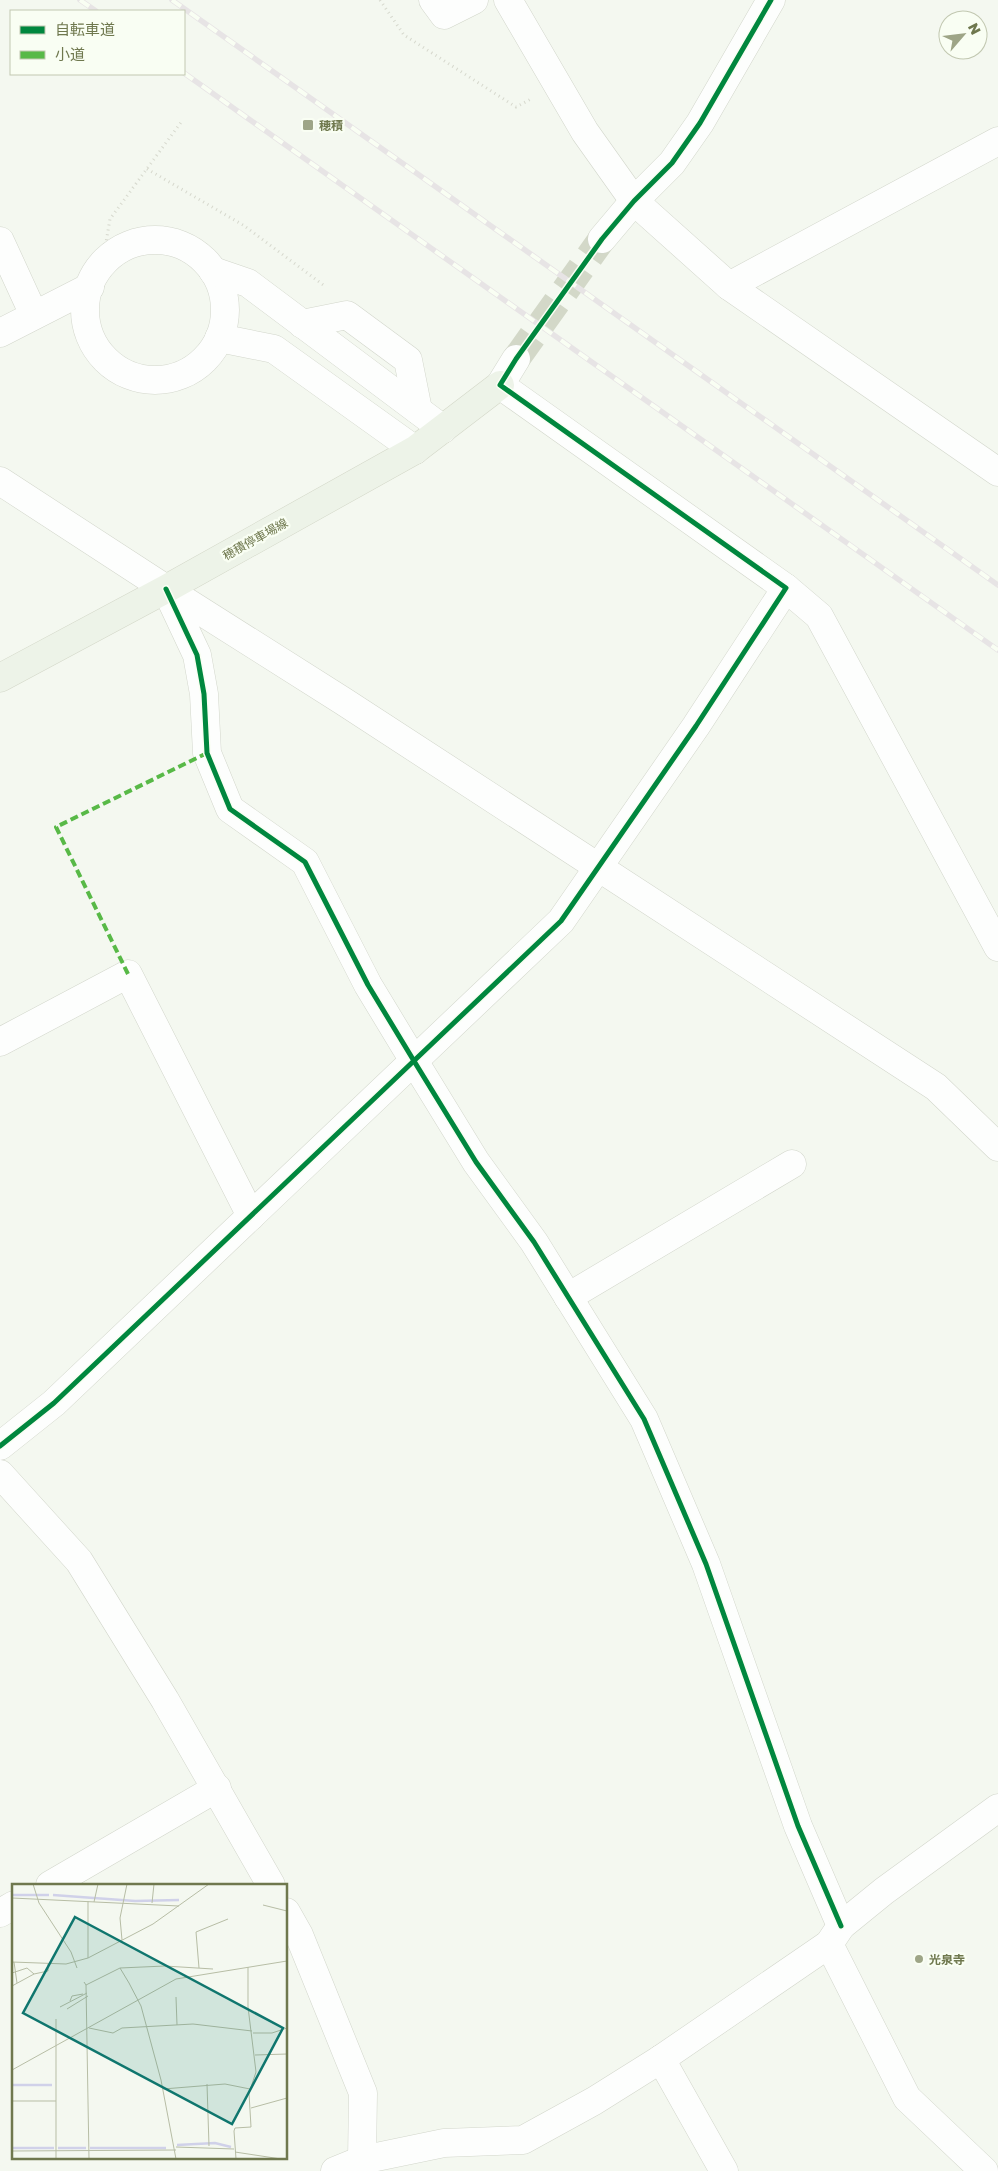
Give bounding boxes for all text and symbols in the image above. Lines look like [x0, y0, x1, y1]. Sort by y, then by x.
legend [10, 10, 185, 75]
north arrow [938, 10, 988, 60]
text: 自転車道 [55, 20, 115, 38]
text: N [965, 20, 985, 37]
text: 小道 [55, 45, 85, 63]
marker: 穂積 [301, 118, 315, 132]
place label: 穂積 [319, 118, 343, 133]
street label: 穂積停車場線 [220, 515, 290, 563]
inset map [12, 1884, 288, 2158]
place label: 光泉寺 [929, 1952, 965, 1967]
marker: 光泉寺 [913, 1953, 925, 1965]

